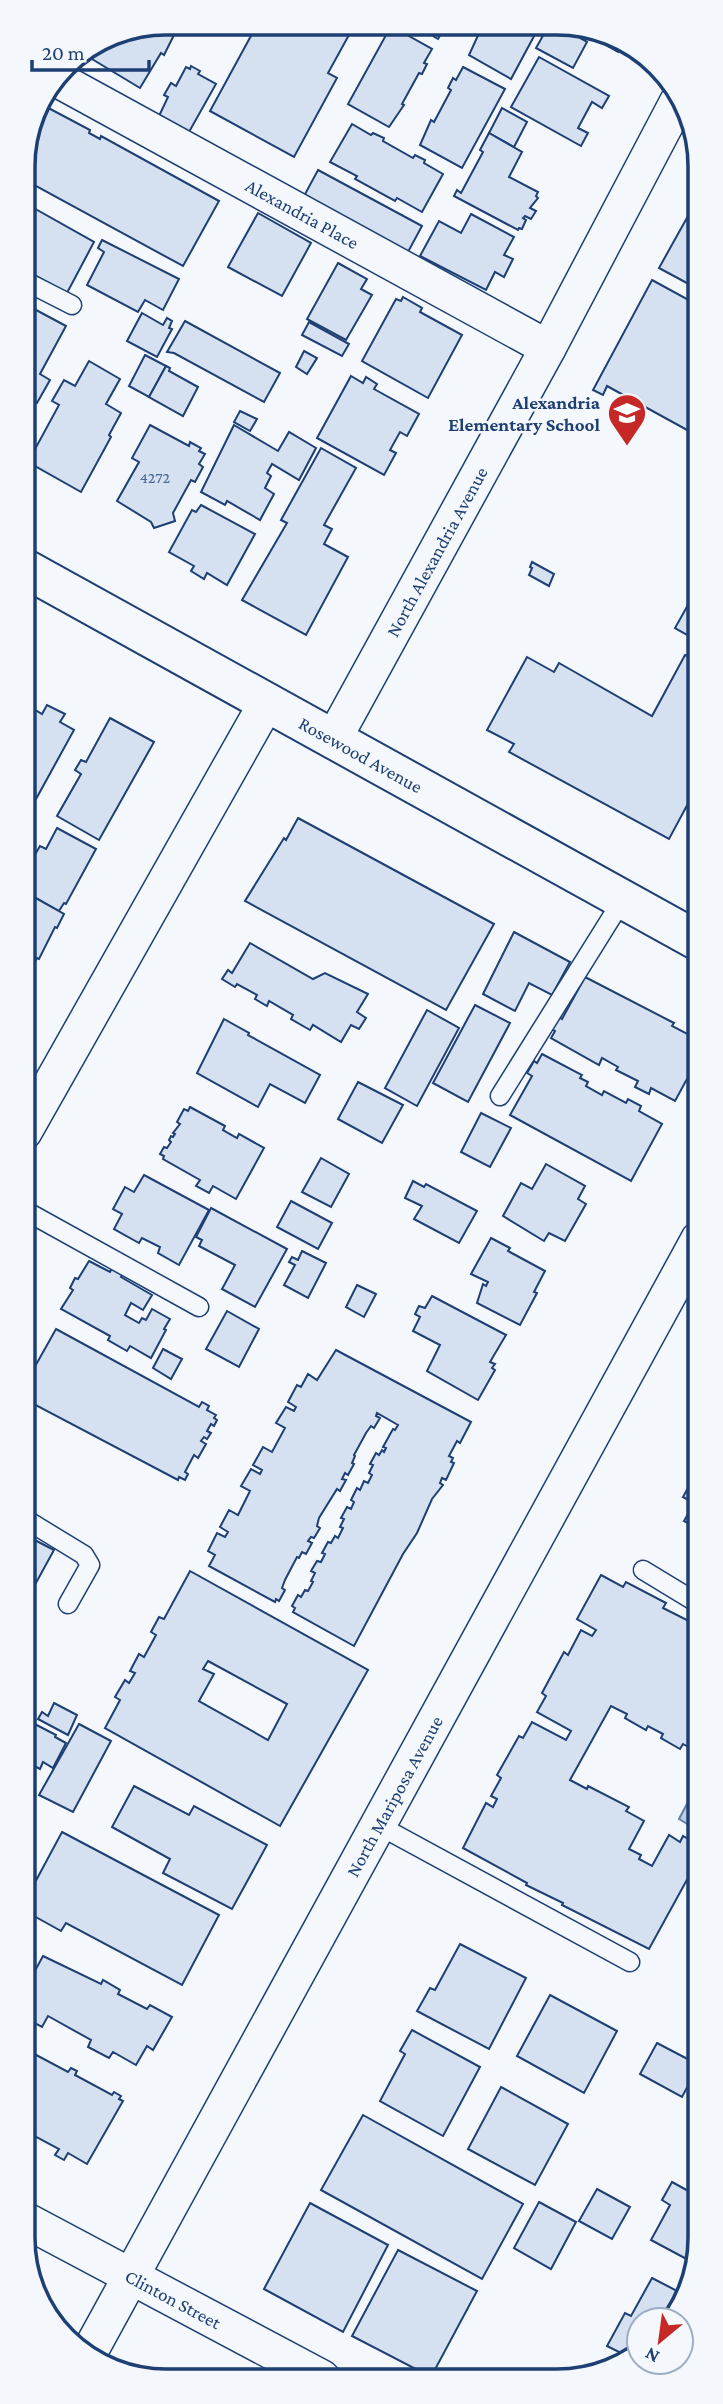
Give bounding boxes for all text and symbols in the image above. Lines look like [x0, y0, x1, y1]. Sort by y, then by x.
scale bar [32, 28, 149, 72]
text: 20 m [42, 41, 85, 65]
street label: Alexandria Place [242, 174, 362, 253]
place label: Alexandria Elementary School [448, 392, 601, 435]
school or university icon: Alexandria Elementary School [606, 392, 648, 447]
street label: North Alexandria Avenue [381, 463, 491, 640]
house number: 4272 [140, 469, 171, 486]
street label: Rosewood Avenue [295, 712, 426, 797]
street label: North Mariposa Avenue [341, 1712, 446, 1880]
street label: Clinton Street [122, 2265, 225, 2333]
north arrow [625, 2306, 695, 2376]
text: N [641, 2343, 663, 2368]

